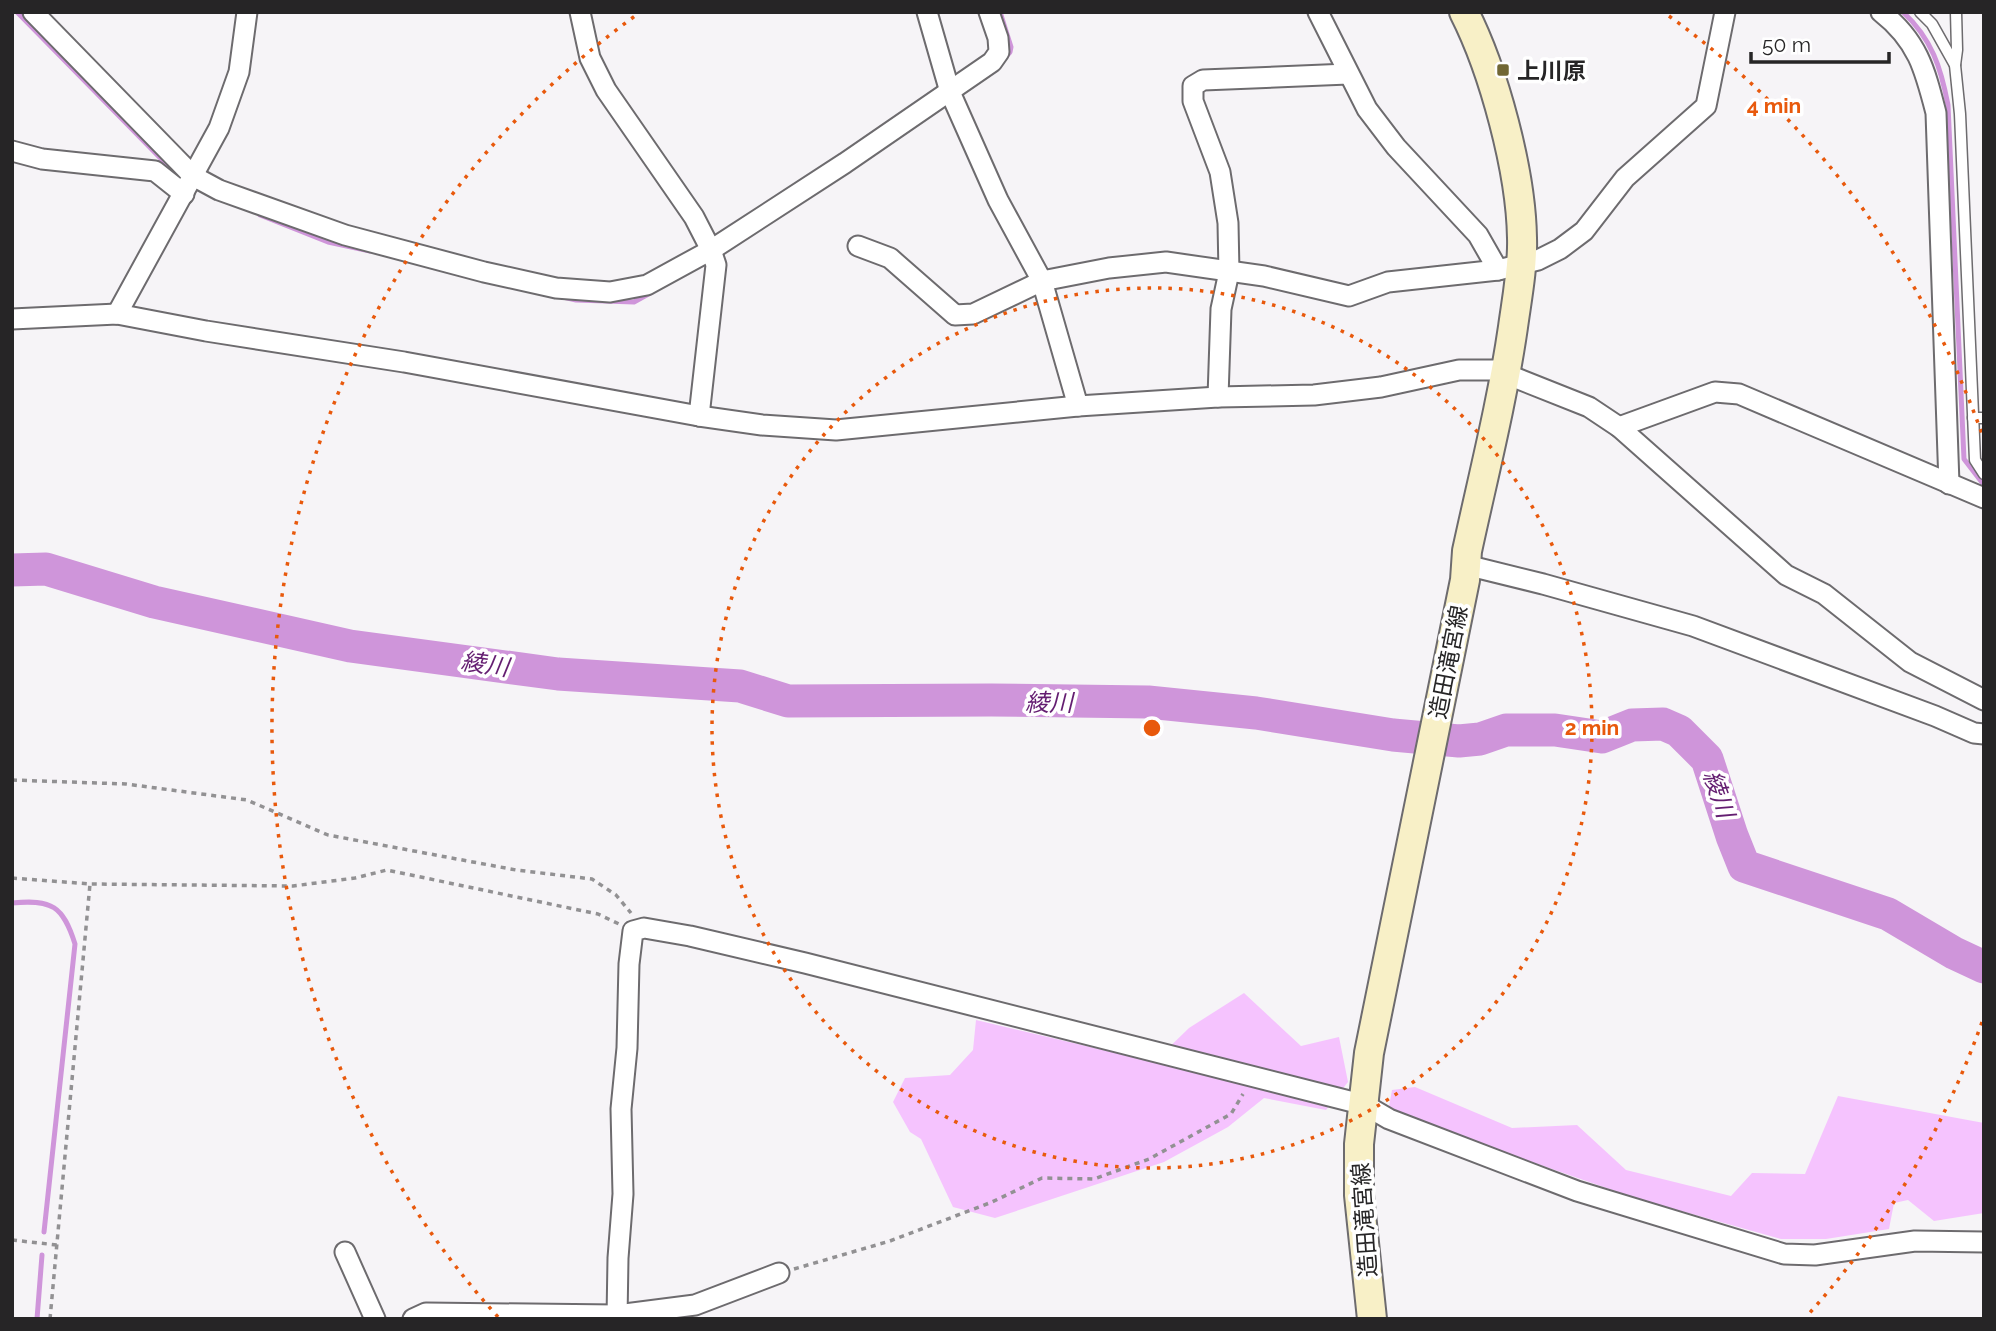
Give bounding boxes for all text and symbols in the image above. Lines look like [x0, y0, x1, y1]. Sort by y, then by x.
scale bar [1751, 21, 1889, 65]
text: 50 m [1762, 32, 1811, 57]
place label: 上川原 [1517, 57, 1586, 84]
marker: 上川原 [1495, 62, 1511, 78]
text: 4 min [1747, 93, 1801, 118]
street label: 造田滝宮線 [1424, 603, 1472, 721]
water label: 綾川 [459, 646, 514, 682]
water label: 綾川 [1025, 688, 1076, 717]
text: 2 min [1565, 715, 1619, 740]
centre of rings [1140, 716, 1164, 740]
water label: 綾川 [1697, 767, 1742, 824]
street label: 造田滝宮線 [1347, 1162, 1381, 1278]

